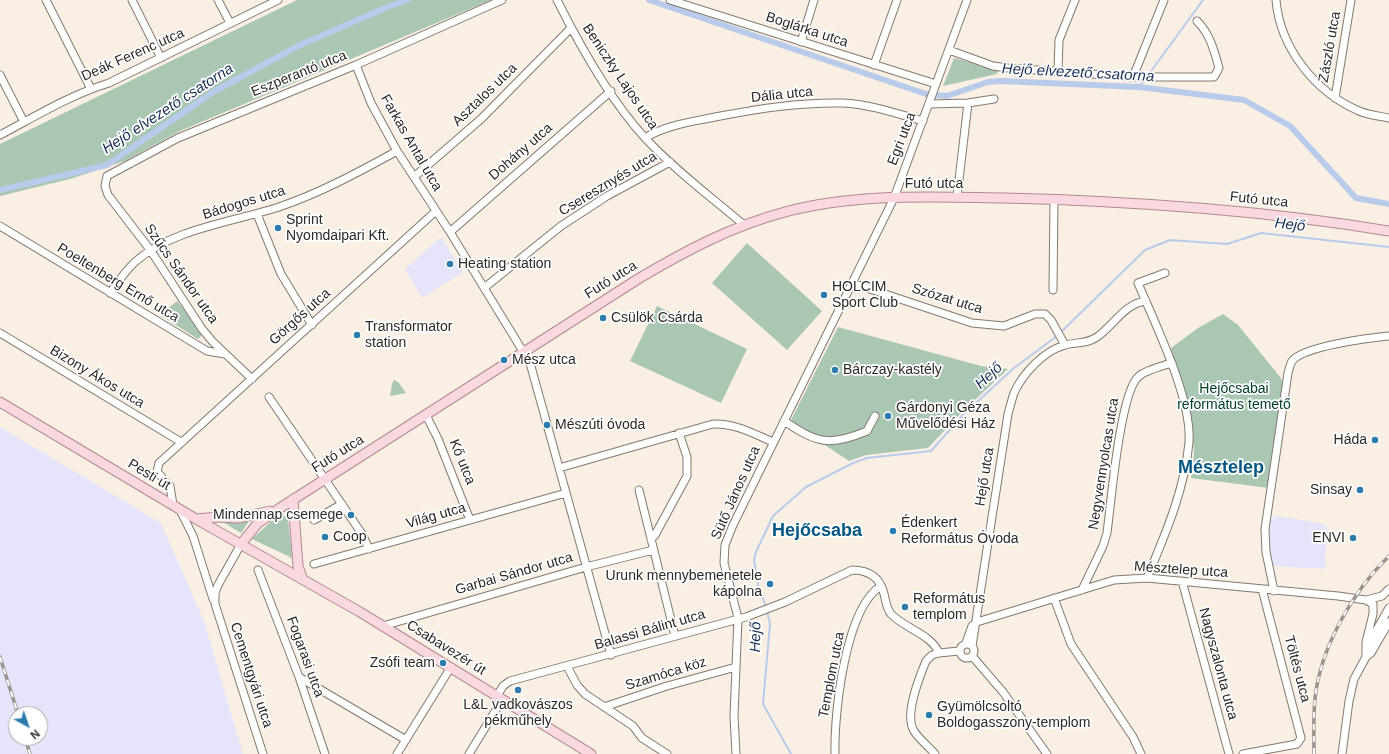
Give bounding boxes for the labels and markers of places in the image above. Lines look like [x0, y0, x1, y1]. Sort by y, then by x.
place label: Sprint Nyomdaipari Kft. [286, 212, 389, 244]
marker: Sprint Nyomdaipari Kft. [273, 223, 283, 233]
place label: Heating station [458, 256, 551, 272]
marker: Heating station [445, 259, 455, 269]
place label: HOLCIM Sport Club [832, 279, 898, 312]
marker: HOLCIM Sport Club [819, 290, 829, 300]
place label: Csülök Csárda [611, 310, 703, 326]
marker: Csülök Csárda [598, 313, 608, 323]
place label: Transformator station [365, 319, 452, 352]
marker: Transformator station [352, 330, 362, 340]
place label: Mész utca [512, 352, 576, 368]
marker: Mész utca [499, 355, 509, 365]
place label: Bárczay-kastély [843, 362, 942, 378]
marker: Bárczay-kastély [830, 365, 840, 375]
place label: Gárdonyi Géza Művelődési Ház [896, 400, 996, 432]
marker: Gárdonyi Géza Művelődési Ház [883, 411, 893, 421]
place label: Mészúti óvoda [555, 417, 645, 433]
marker: Mészúti óvoda [542, 420, 552, 430]
place label: Háda [1334, 432, 1367, 448]
marker: Háda [1370, 435, 1380, 445]
place label: Sinsay [1310, 482, 1352, 498]
marker: Sinsay [1355, 485, 1365, 495]
place label: Mindennap csemege [213, 507, 343, 523]
marker: Mindennap csemege [346, 510, 356, 520]
place label: Édenkert Református Óvoda [901, 515, 1018, 548]
marker: Édenkert Református Óvoda [888, 526, 898, 536]
place label: Coop [333, 529, 366, 545]
place label: ENVI [1312, 530, 1345, 546]
marker: Coop [320, 532, 330, 542]
marker: ENVI [1348, 533, 1358, 543]
place label: Urunk mennybemenetele kápolna [606, 568, 762, 600]
marker: Urunk mennybemenetele kápolna [765, 579, 775, 589]
place label: Református templom [913, 591, 985, 624]
marker: Református templom [900, 602, 910, 612]
place label: Zsófi team [370, 655, 435, 671]
marker: Zsófi team [438, 658, 448, 668]
marker: L&L vadkovászos pékműhely [513, 685, 523, 695]
place label: L&L vadkovászos pékműhely [463, 697, 573, 730]
place label: Gyümölcsoltó Boldogasszony-templom [937, 699, 1090, 732]
marker: Gyümölcsoltó Boldogasszony-templom [924, 710, 934, 720]

